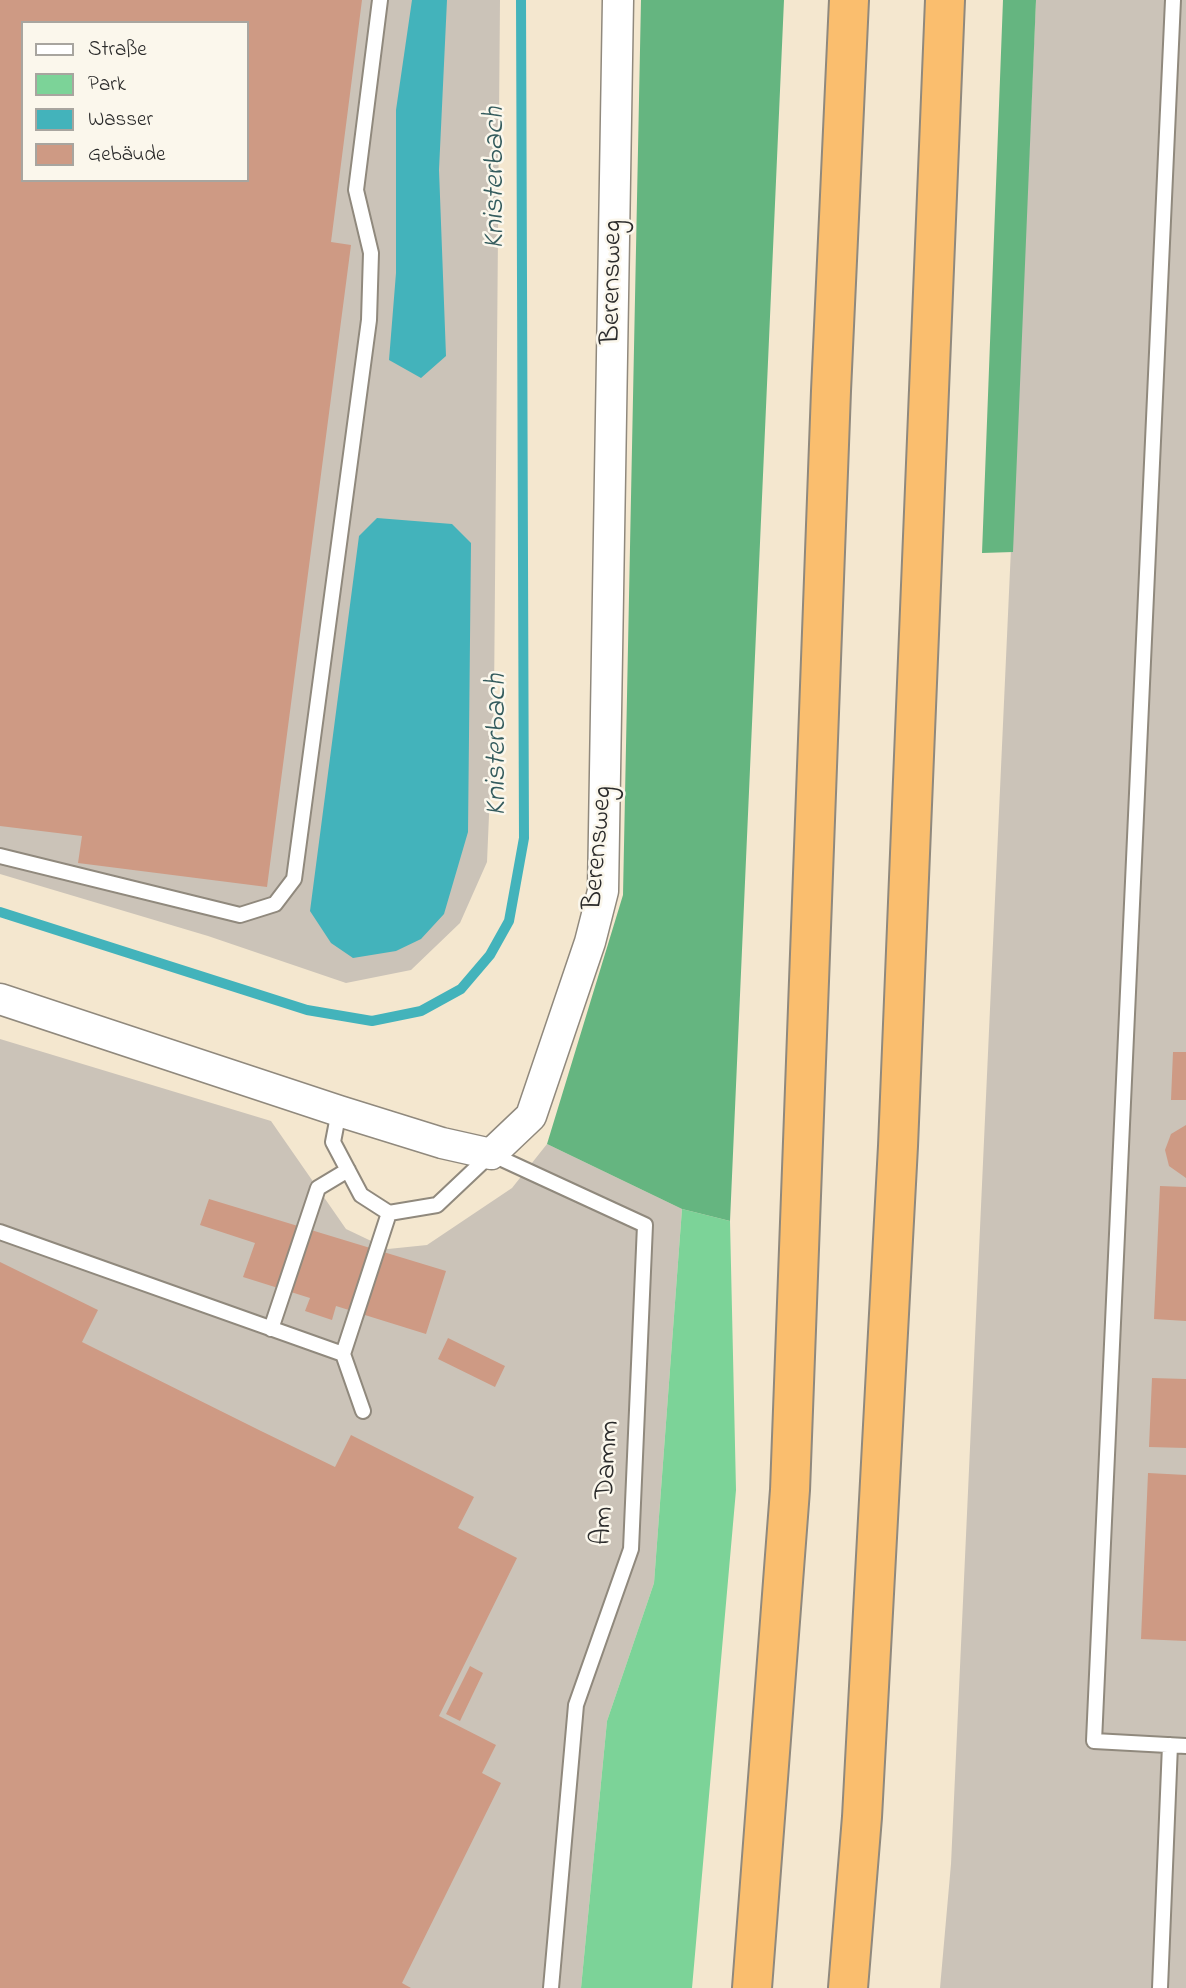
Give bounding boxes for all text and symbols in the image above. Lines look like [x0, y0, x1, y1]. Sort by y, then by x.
legend [21, 21, 248, 182]
text: Straße [88, 35, 147, 65]
text: Park [88, 70, 126, 100]
text: Wasser [88, 105, 153, 135]
water label: Knisterbach [479, 107, 515, 249]
text: Gebäude [88, 140, 165, 170]
street label: Berensweg [596, 220, 632, 344]
water label: Knisterbach [481, 674, 517, 816]
street label: Berensweg [578, 785, 622, 911]
street label: Am Damm [587, 1419, 629, 1547]

